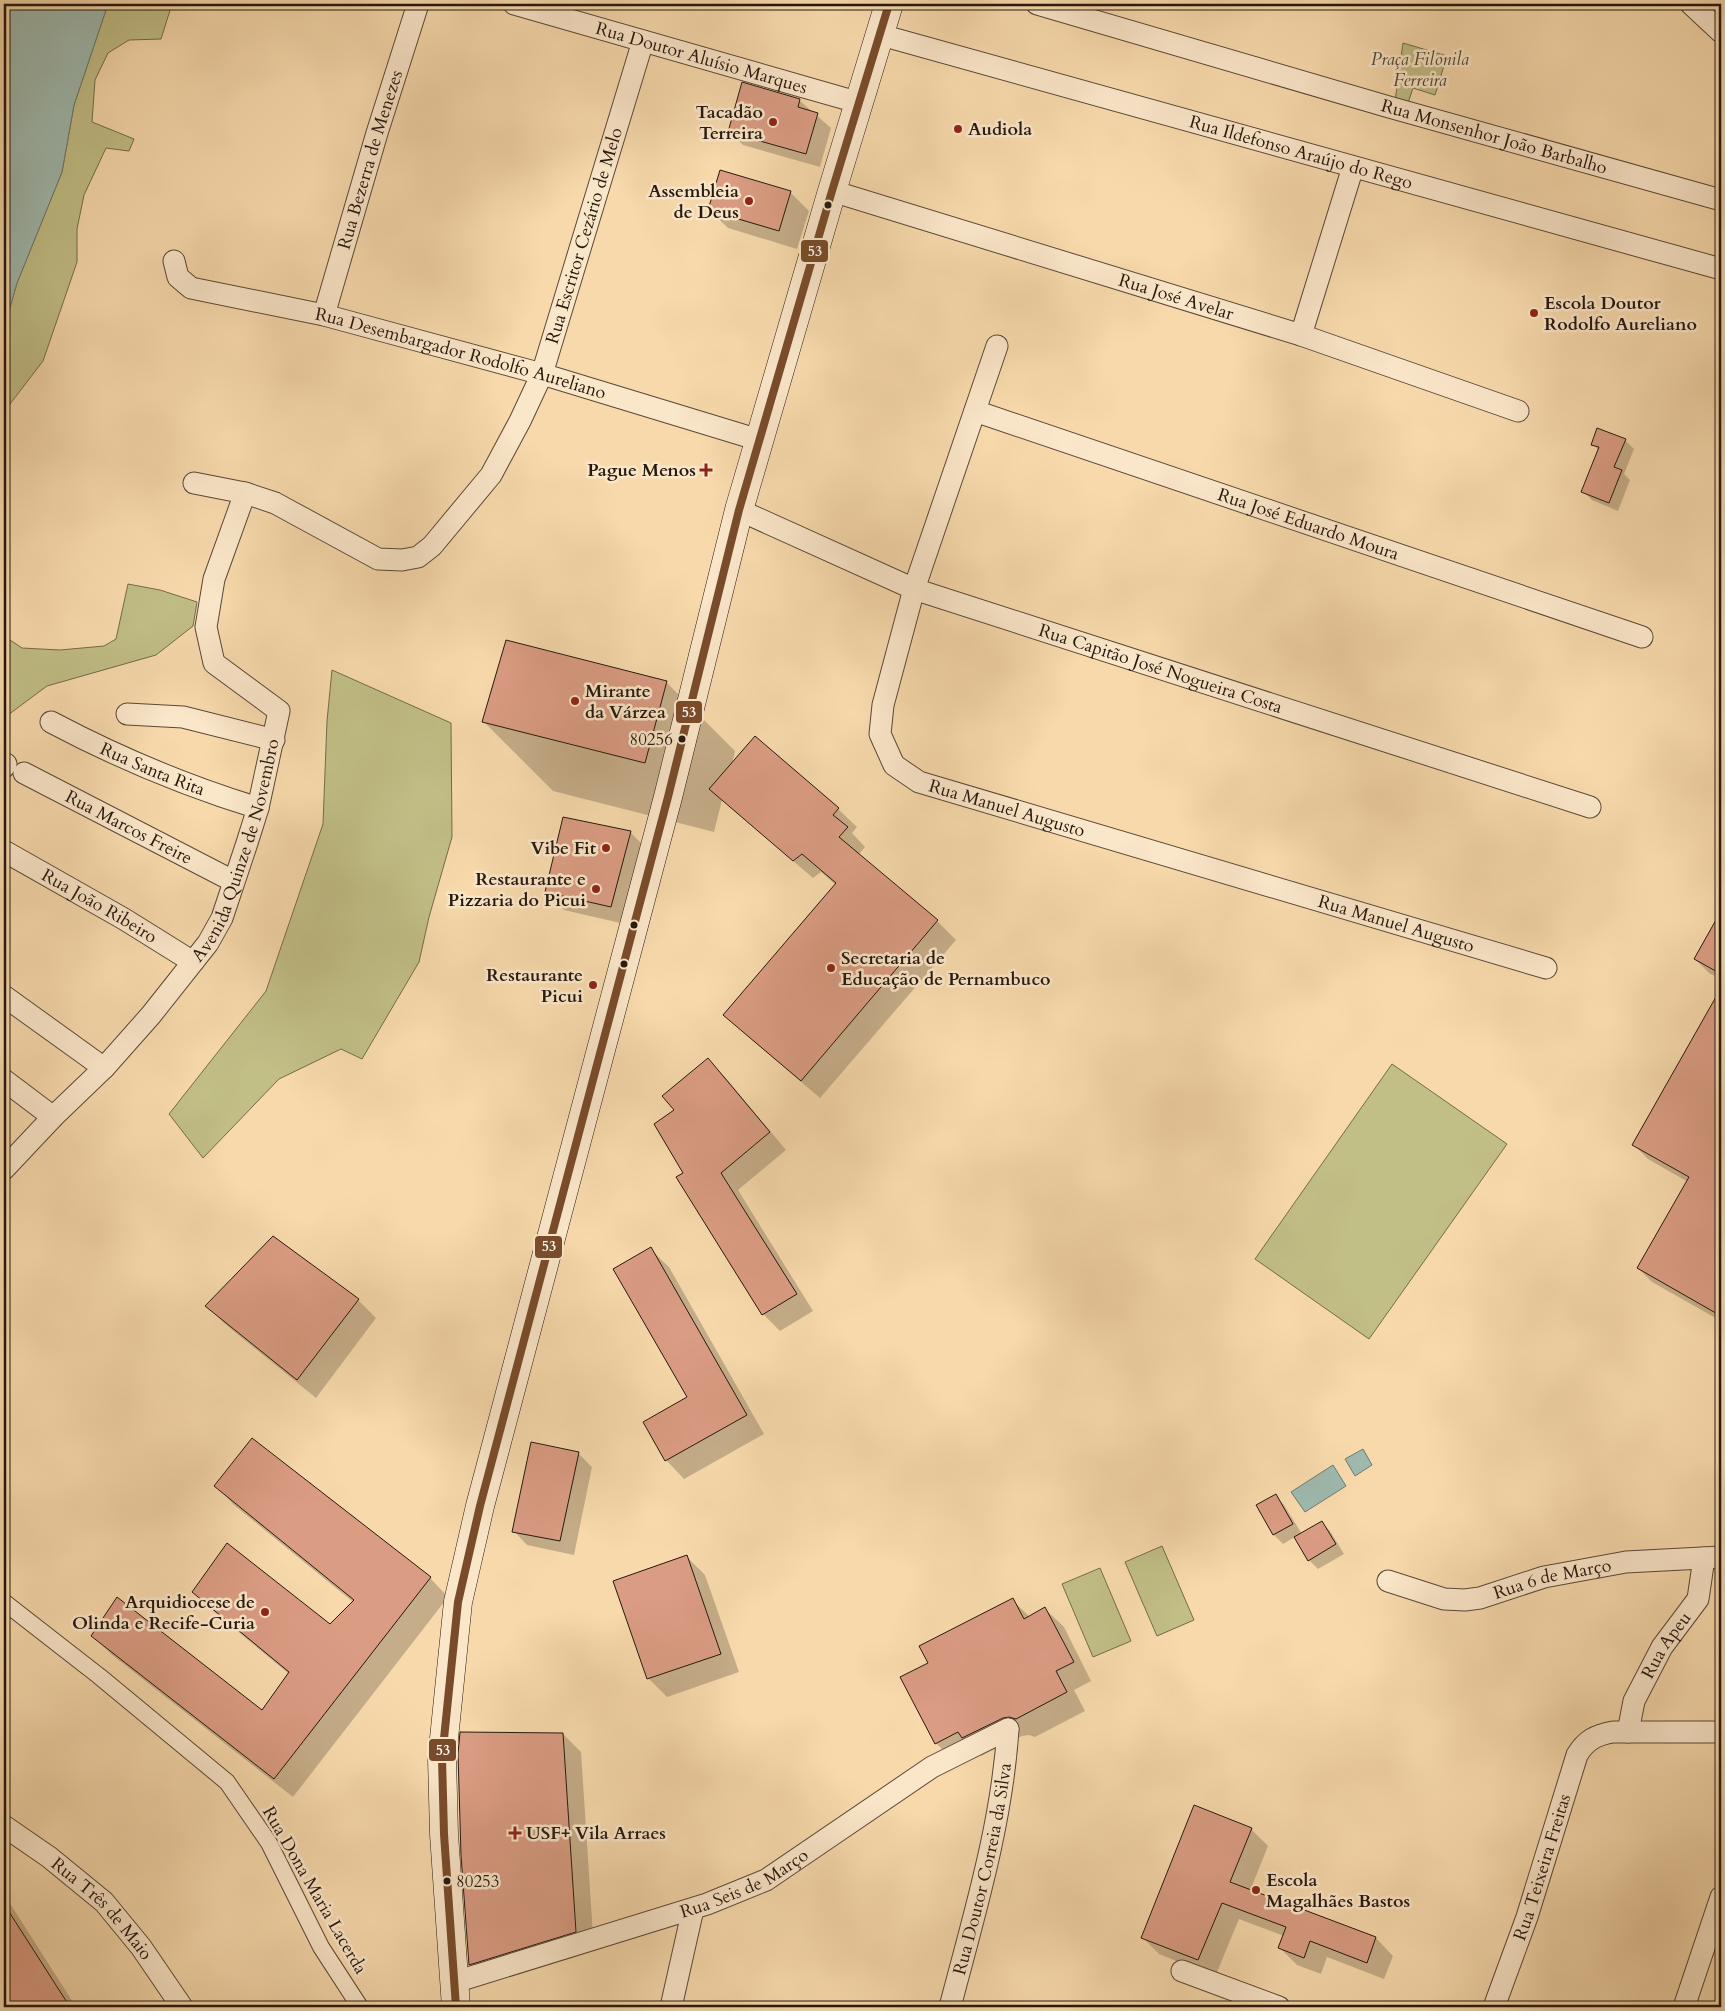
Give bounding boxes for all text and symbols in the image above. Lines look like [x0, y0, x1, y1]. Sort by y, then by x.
street label: Rua Doutor Aluísio Marques [593, 16, 810, 100]
park label: Praça Filonila Ferreira [1371, 47, 1469, 93]
street label: Rua Bezerra de Menezes [332, 67, 409, 252]
street label: Rua Monsenhor João Barbalho [1378, 93, 1610, 181]
place label: Tacadão Terreira [696, 100, 763, 146]
street label: Rua Ildefonso Araújo do Rego [1186, 109, 1416, 196]
marker: Tacadão Terreira [767, 116, 779, 128]
place label: Audiola [968, 117, 1032, 142]
marker: Audiola [952, 123, 964, 135]
street label: Rua Escritor Cezário de Melo [540, 124, 629, 347]
place label: Assembleia de Deus [648, 179, 739, 225]
marker: Assembleia de Deus [743, 195, 755, 207]
unlabelled marker [823, 200, 833, 210]
line badge: 53 [800, 239, 829, 263]
text: 53 [808, 242, 822, 261]
street label: Rua José Avelar [1115, 268, 1237, 327]
place label: Escola Doutor Rodolfo Aureliano [1544, 291, 1697, 337]
street label: Rua Desembargador Rodolfo Aureliano [313, 302, 609, 406]
marker: Escola Doutor Rodolfo Aureliano [1528, 307, 1540, 319]
place label: Pague Menos [587, 458, 696, 483]
marker: Pague Menos [700, 464, 712, 476]
street label: Rua José Eduardo Moura [1214, 482, 1402, 567]
street label: Rua Capitão José Nogueira Costa [1035, 618, 1286, 720]
place label: Mirante da Várzea [585, 679, 666, 725]
marker: Mirante da Várzea [569, 695, 581, 707]
line badge: 53 [675, 700, 703, 724]
text: 53 [682, 703, 696, 722]
place label: 80256 [629, 728, 673, 751]
marker: 80256 [677, 734, 687, 744]
street label: Rua Santa Rita [96, 736, 208, 802]
street label: Avenida Quinze de Novembro [186, 736, 286, 967]
street label: Rua Manuel Augusto [926, 774, 1088, 844]
street label: Rua Marcos Freire [61, 784, 197, 871]
place label: Vibe Fit [531, 836, 597, 861]
marker: Vibe Fit [600, 842, 612, 854]
street label: Rua João Ribeiro [37, 863, 162, 950]
place label: Restaurante e Pizzaria do Picui [448, 867, 586, 913]
marker: Restaurante e Pizzaria do Picui [590, 883, 602, 895]
street label: Rua Manuel Augusto [1315, 889, 1477, 959]
unlabelled marker [629, 920, 639, 930]
place label: Secretaria de Educação de Pernambuco [841, 946, 1051, 992]
unlabelled marker [619, 959, 629, 969]
marker: Secretaria de Educação de Pernambuco [825, 962, 837, 974]
place label: Restaurante Picui [486, 963, 583, 1009]
marker: Restaurante Picui [587, 979, 599, 991]
line badge: 53 [534, 1235, 563, 1259]
text: 53 [542, 1237, 556, 1256]
street label: Rua 6 de Março [1490, 1553, 1614, 1606]
place label: Arquidiocese de Olinda e Recife-Curia [72, 1590, 255, 1636]
marker: Arquidiocese de Olinda e Recife-Curia [259, 1606, 271, 1618]
street label: Rua Apeu [1636, 1607, 1697, 1683]
line badge: 53 [428, 1738, 457, 1762]
text: 53 [436, 1741, 450, 1760]
street label: Rua Doutor Correia da Silva [947, 1761, 1018, 1978]
street label: Rua Teixeira Freitas [1507, 1791, 1577, 1944]
street label: Rua Dona Maria Lacerda [256, 1802, 373, 1979]
place label: USF+ Vila Arraes [526, 1821, 666, 1846]
marker: USF+ Vila Arraes [508, 1826, 522, 1840]
street label: Rua Seis de Março [677, 1843, 814, 1925]
street label: Rua Três de Maio [46, 1852, 158, 1965]
place label: Escola Magalhães Bastos [1266, 1868, 1410, 1914]
place label: 80253 [456, 1870, 500, 1893]
marker: 80253 [442, 1876, 452, 1886]
marker: Escola Magalhães Bastos [1250, 1884, 1262, 1896]

